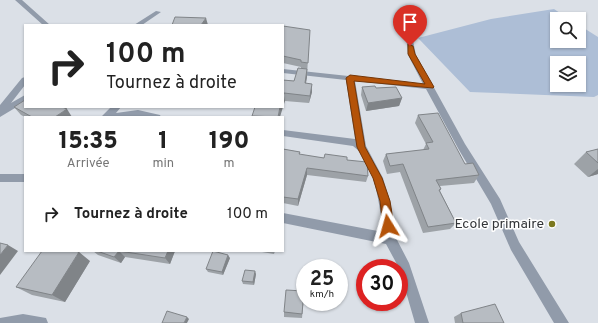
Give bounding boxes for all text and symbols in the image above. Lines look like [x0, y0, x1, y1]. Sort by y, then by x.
pin [393, 5, 427, 46]
icon: arrive [399, 11, 421, 33]
map controls [550, 12, 586, 92]
button: search [550, 12, 586, 48]
text: 100 m [106, 37, 186, 73]
icon: right [40, 40, 92, 92]
button: layers [550, 56, 586, 92]
text: Tournez à droite [106, 72, 237, 95]
text: 15:35 [59, 127, 118, 157]
text: 1 [158, 127, 168, 157]
text: 190 [209, 127, 249, 157]
text: Arrivée [67, 156, 110, 172]
text: min [152, 156, 174, 172]
text: m [224, 156, 235, 172]
icon: right [40, 203, 62, 225]
text: Tournez à droite [74, 205, 188, 224]
text: 100 m [227, 205, 268, 224]
position arrow [367, 205, 409, 247]
place label: Ecole primaire [454, 216, 544, 233]
marker: Ecole primaire [547, 219, 557, 229]
speed limit sign: 30 [356, 259, 408, 311]
text: 25 [310, 267, 334, 293]
text: km/h [310, 288, 334, 301]

